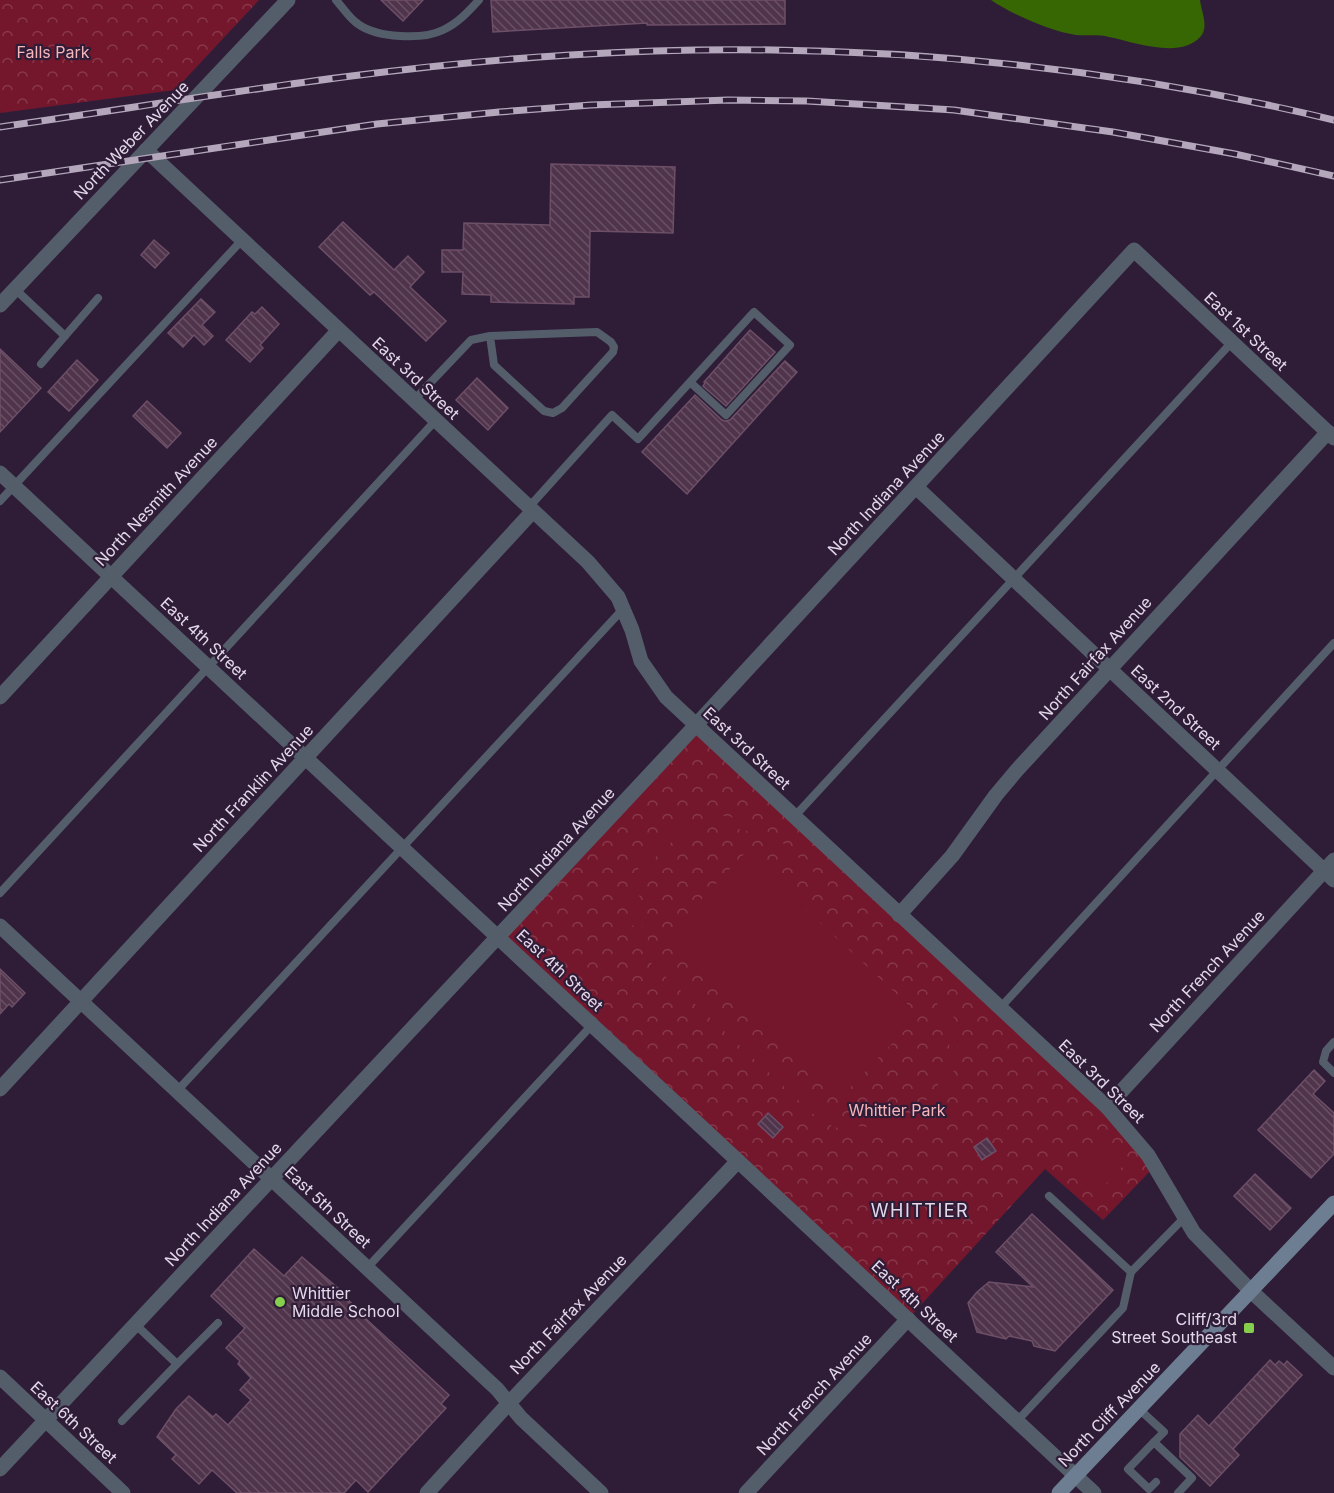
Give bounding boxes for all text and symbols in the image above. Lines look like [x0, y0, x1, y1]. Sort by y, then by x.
park label: Falls Park [17, 42, 90, 62]
street label: North Weber Avenue [69, 76, 193, 204]
street label: East 1st Street [1200, 287, 1292, 375]
street label: East 3rd Street [368, 333, 464, 423]
street label: North Indiana Avenue [823, 427, 949, 559]
street label: North Nesmith Avenue [91, 432, 221, 570]
street label: North Fairfax Avenue [1034, 592, 1156, 724]
street label: East 4th Street [156, 593, 252, 683]
street label: East 2nd Street [1127, 660, 1225, 754]
street label: East 3rd Street [699, 703, 795, 793]
street label: North Franklin Avenue [189, 720, 317, 856]
street label: North Indiana Avenue [493, 783, 619, 915]
street label: North French Avenue [1145, 906, 1269, 1036]
street label: East 4th Street [512, 925, 608, 1015]
street label: East 3rd Street [1055, 1035, 1149, 1127]
park label: Whittier Park [848, 1100, 946, 1120]
street label: North Indiana Avenue [160, 1138, 286, 1270]
street label: East 5th Street [281, 1162, 375, 1252]
district label: WHITTIER [871, 1200, 969, 1221]
street label: North Fairfax Avenue [505, 1250, 631, 1378]
street label: East 4th Street [867, 1256, 963, 1346]
place label: Whittier Middle School [292, 1283, 400, 1321]
marker: Whittier Middle School [273, 1295, 287, 1309]
place label: Cliff/3rd Street Southeast [1111, 1309, 1237, 1347]
marker: Cliff/3rd Street Southeast [1242, 1321, 1256, 1335]
street label: North French Avenue [752, 1329, 876, 1459]
street label: North Cliff Avenue [1054, 1357, 1164, 1471]
street label: East 6th Street [27, 1377, 121, 1467]

